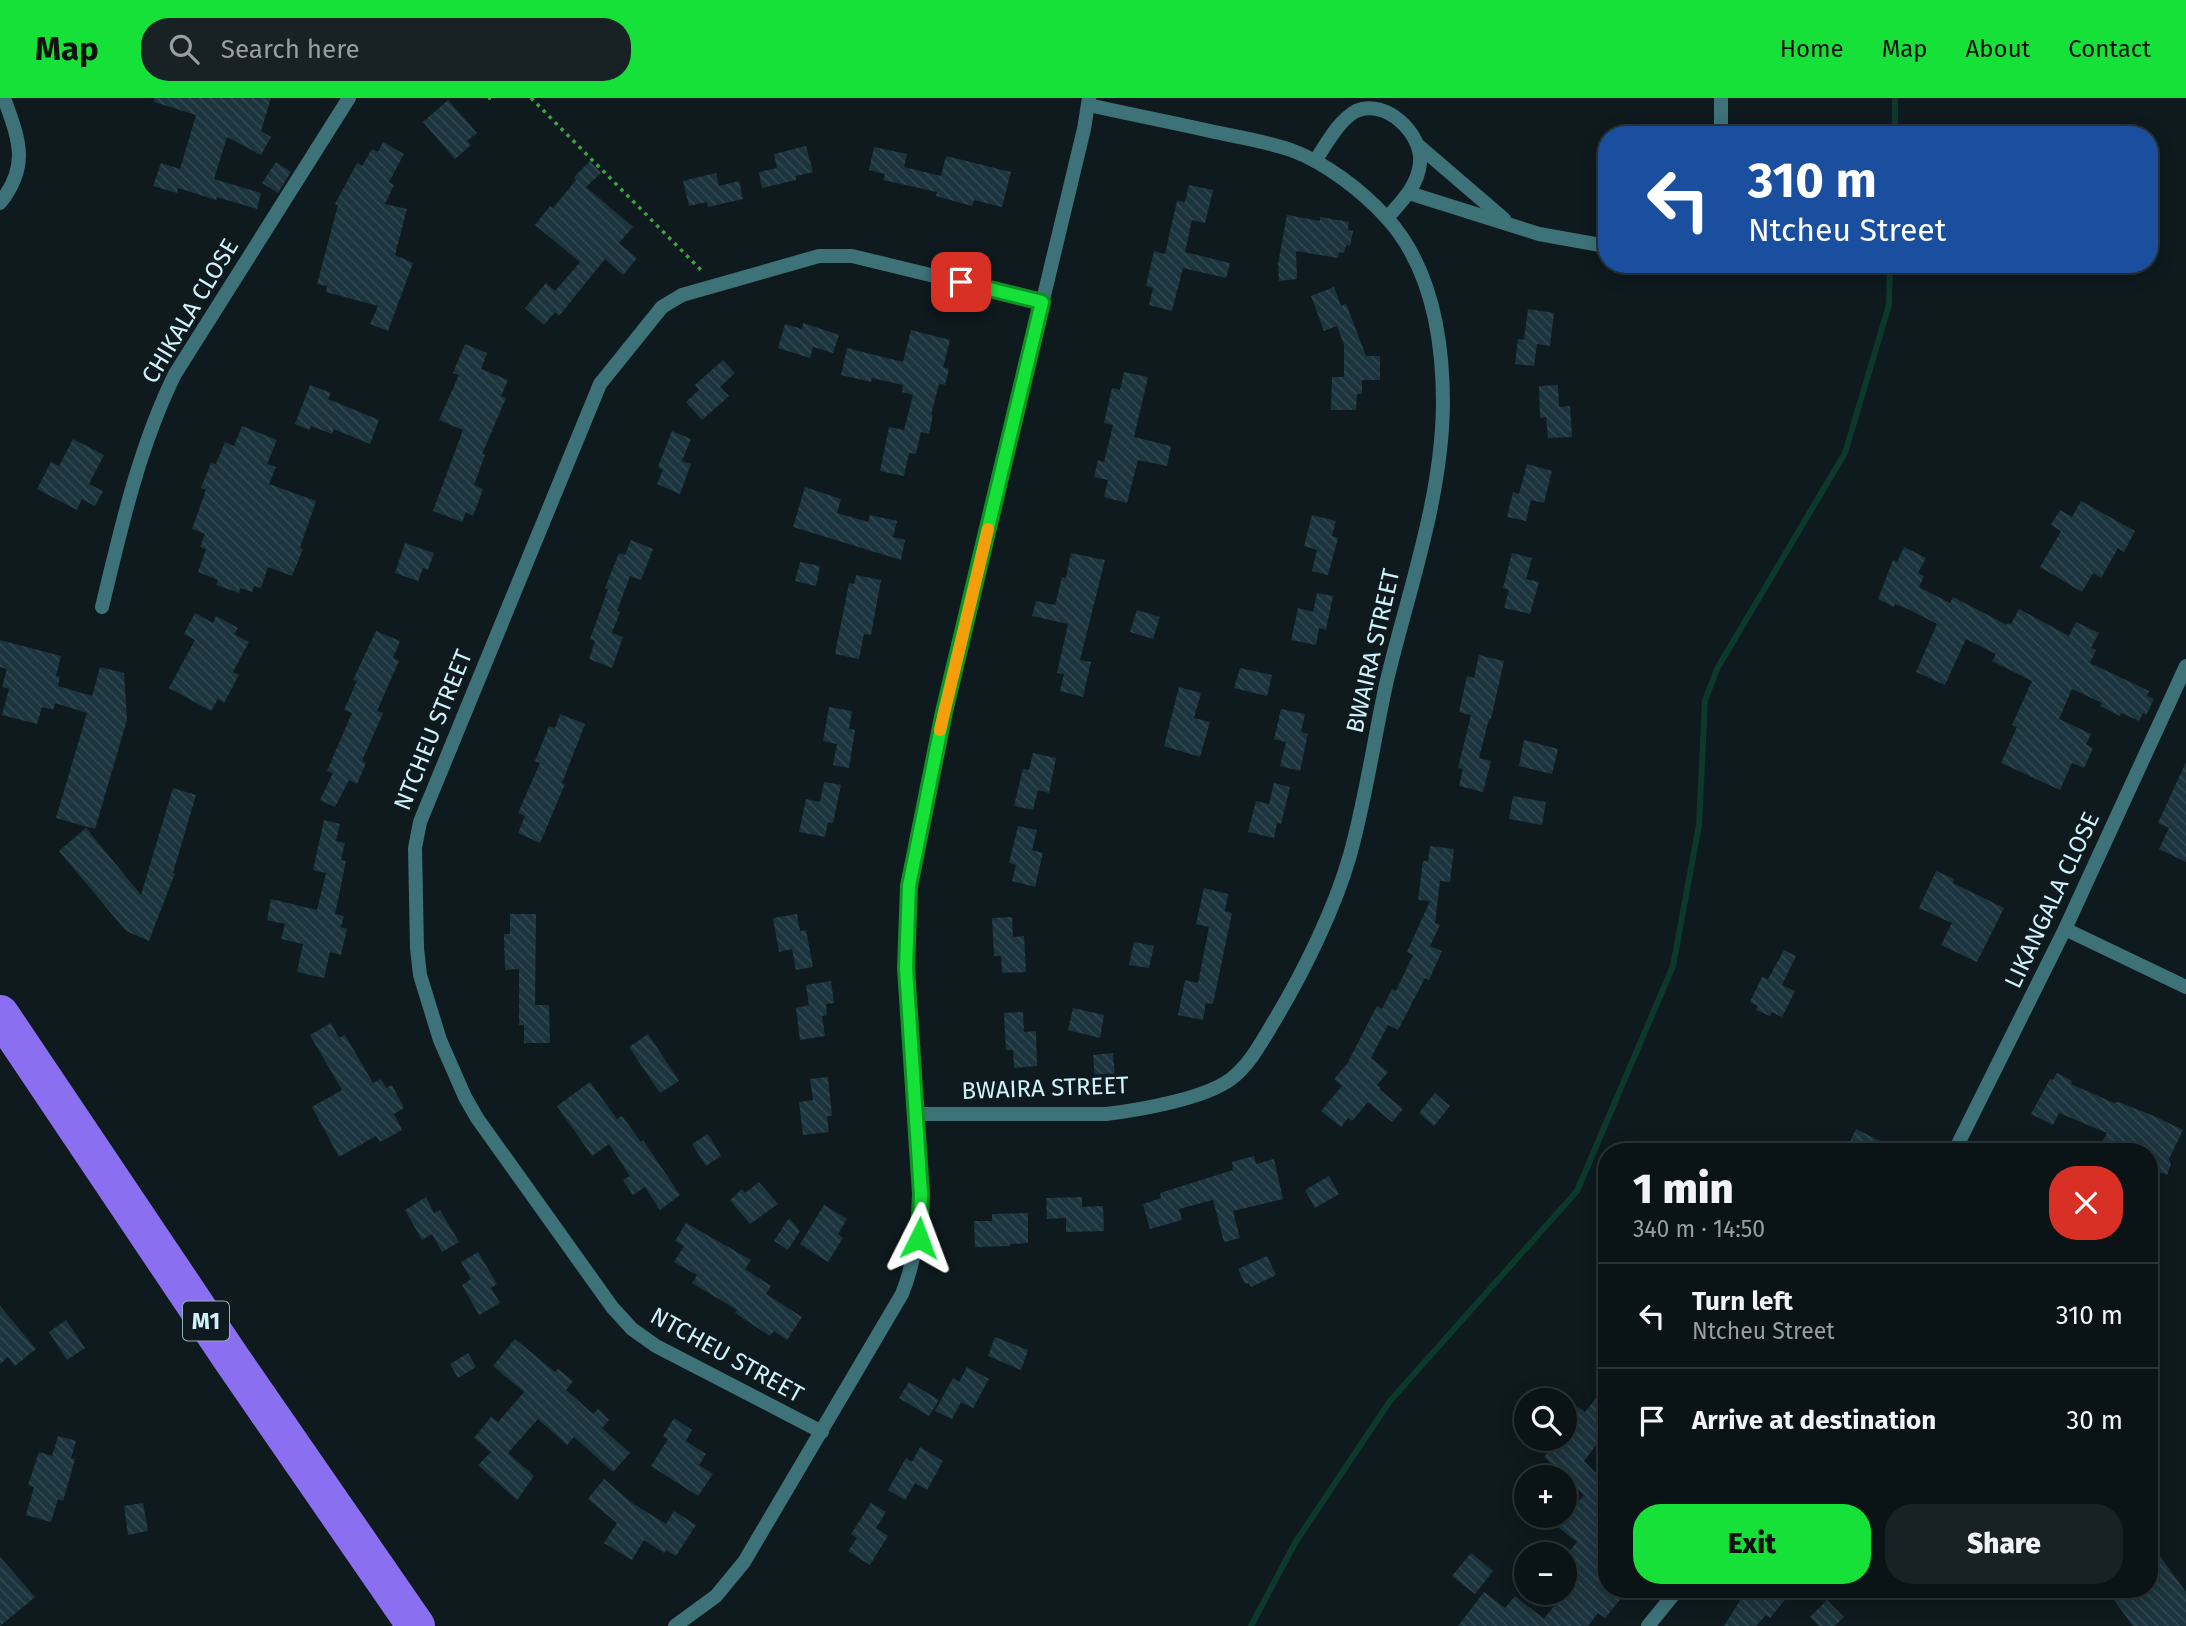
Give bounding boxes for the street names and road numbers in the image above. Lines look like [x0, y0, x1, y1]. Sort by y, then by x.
street label: CHIKALA CLOSE [136, 234, 244, 388]
street label: BWAIRA STREET [1341, 566, 1406, 736]
street label: NTCHEU STREET [388, 645, 478, 814]
street label: LIKANGALA CLOSE [1999, 807, 2105, 993]
street label: BWAIRA STREET [961, 1071, 1130, 1105]
street label: NTCHEU STREET [646, 1301, 809, 1409]
road number: M1 [183, 1302, 229, 1340]

